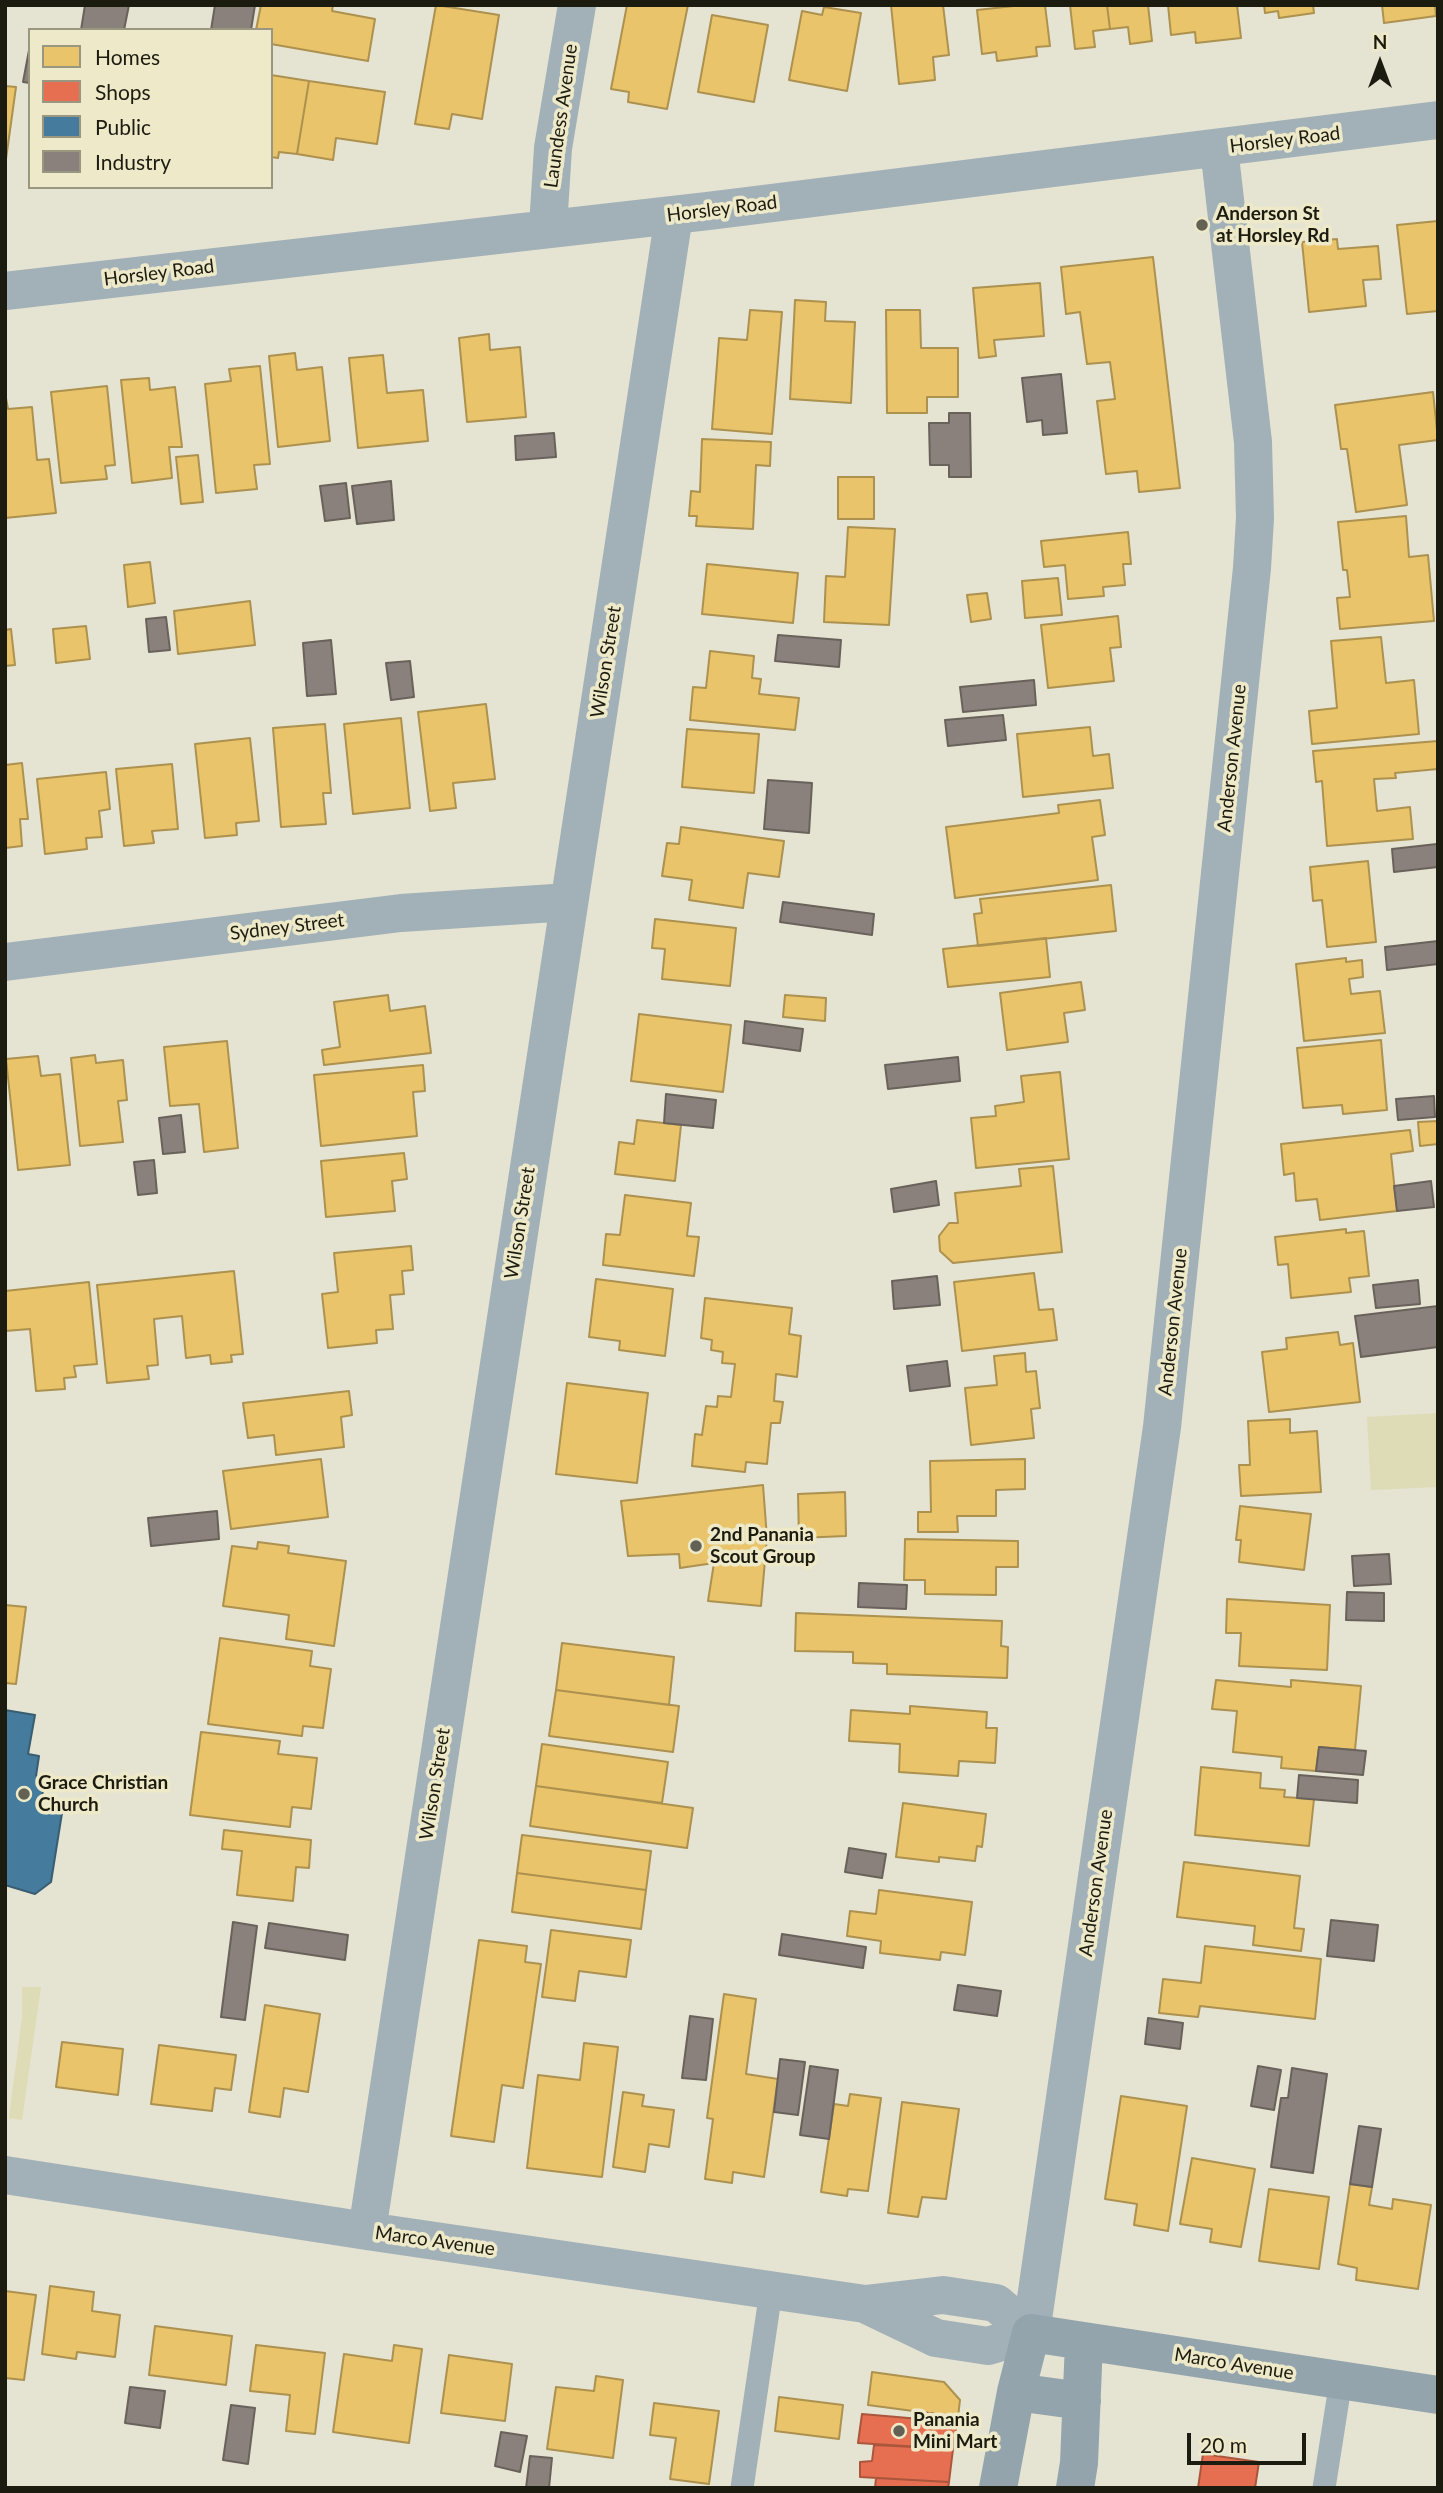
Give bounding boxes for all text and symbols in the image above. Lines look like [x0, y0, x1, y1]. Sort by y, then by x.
legend [28, 28, 273, 189]
north arrow [1345, 28, 1415, 98]
text: N [1373, 30, 1387, 53]
street label: Laundess Avenue [540, 42, 582, 190]
text: Homes [95, 44, 160, 69]
text: Shops [95, 79, 151, 104]
text: Public [95, 114, 151, 139]
street label: Horsley Road [1228, 122, 1342, 158]
text: Industry [95, 149, 171, 174]
street label: Horsley Road [665, 191, 779, 227]
place label: Anderson St at Horsley Rd [1216, 203, 1330, 247]
marker: Anderson St at Horsley Rd [1194, 217, 1210, 233]
street label: Horsley Road [102, 255, 216, 291]
street label: Wilson Street [586, 604, 626, 720]
street label: Anderson Avenue [1213, 683, 1251, 833]
street label: Sydney Street [229, 909, 345, 945]
street label: Wilson Street [500, 1165, 540, 1281]
street label: Anderson Avenue [1154, 1247, 1192, 1397]
place label: 2nd Panania Scout Group [710, 1524, 816, 1568]
marker: 2nd Panania Scout Group [688, 1538, 704, 1554]
street label: Wilson Street [415, 1726, 455, 1842]
place label: Grace Christian Church [38, 1772, 168, 1816]
marker: Grace Christian Church [16, 1786, 32, 1802]
street label: Anderson Avenue [1074, 1808, 1118, 1958]
street label: Marco Avenue [374, 2221, 496, 2261]
street label: Marco Avenue [1173, 2343, 1295, 2385]
place label: Panania Mini Mart [913, 2409, 997, 2453]
scale bar [1191, 2420, 1310, 2464]
marker: Panania Mini Mart [891, 2423, 907, 2439]
text: 20 m [1200, 2432, 1247, 2457]

